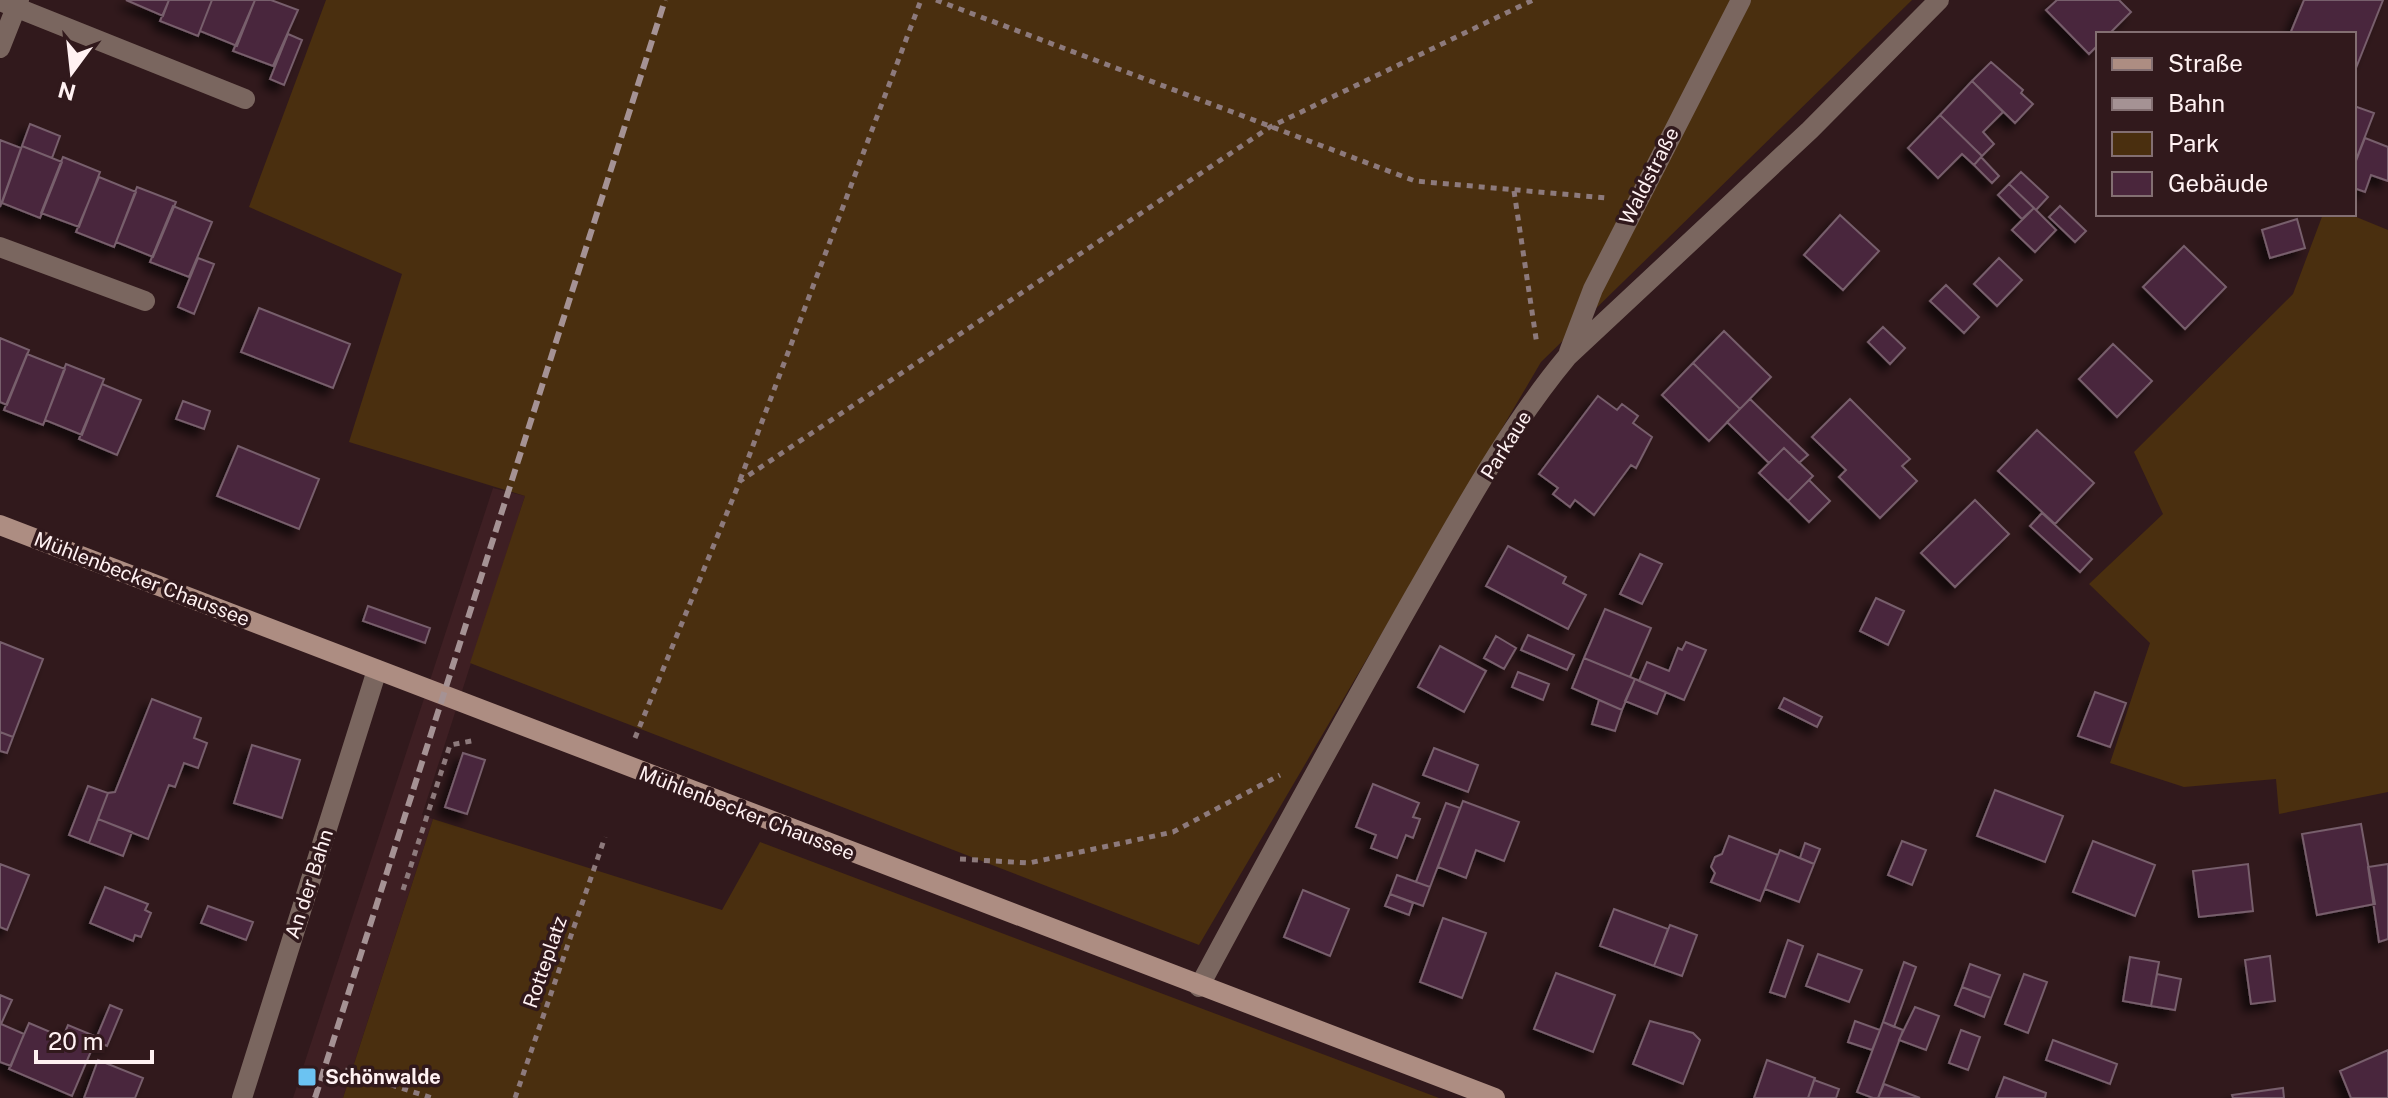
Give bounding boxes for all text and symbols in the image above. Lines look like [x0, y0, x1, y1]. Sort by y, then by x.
north arrow [32, 32, 112, 112]
legend [2096, 32, 2356, 216]
text: Straße [2168, 49, 2243, 77]
text: N [55, 77, 79, 106]
text: Bahn [2168, 89, 2225, 117]
street label: Waldstraße [1614, 123, 1684, 229]
text: Park [2168, 129, 2219, 157]
text: Gebäude [2168, 169, 2268, 197]
street label: Parkaue [1476, 406, 1536, 484]
street label: Mühlenbecker Chaussee [31, 527, 253, 631]
street label: Mühlenbecker Chaussee [636, 761, 858, 865]
street label: An der Bahn [280, 826, 338, 942]
street label: Rotteplatz [518, 913, 572, 1011]
scale bar [36, 1014, 152, 1064]
text: 20 m [48, 1027, 104, 1055]
place label: Schönwalde [325, 1065, 441, 1089]
marker: Schönwalde [296, 1066, 318, 1088]

